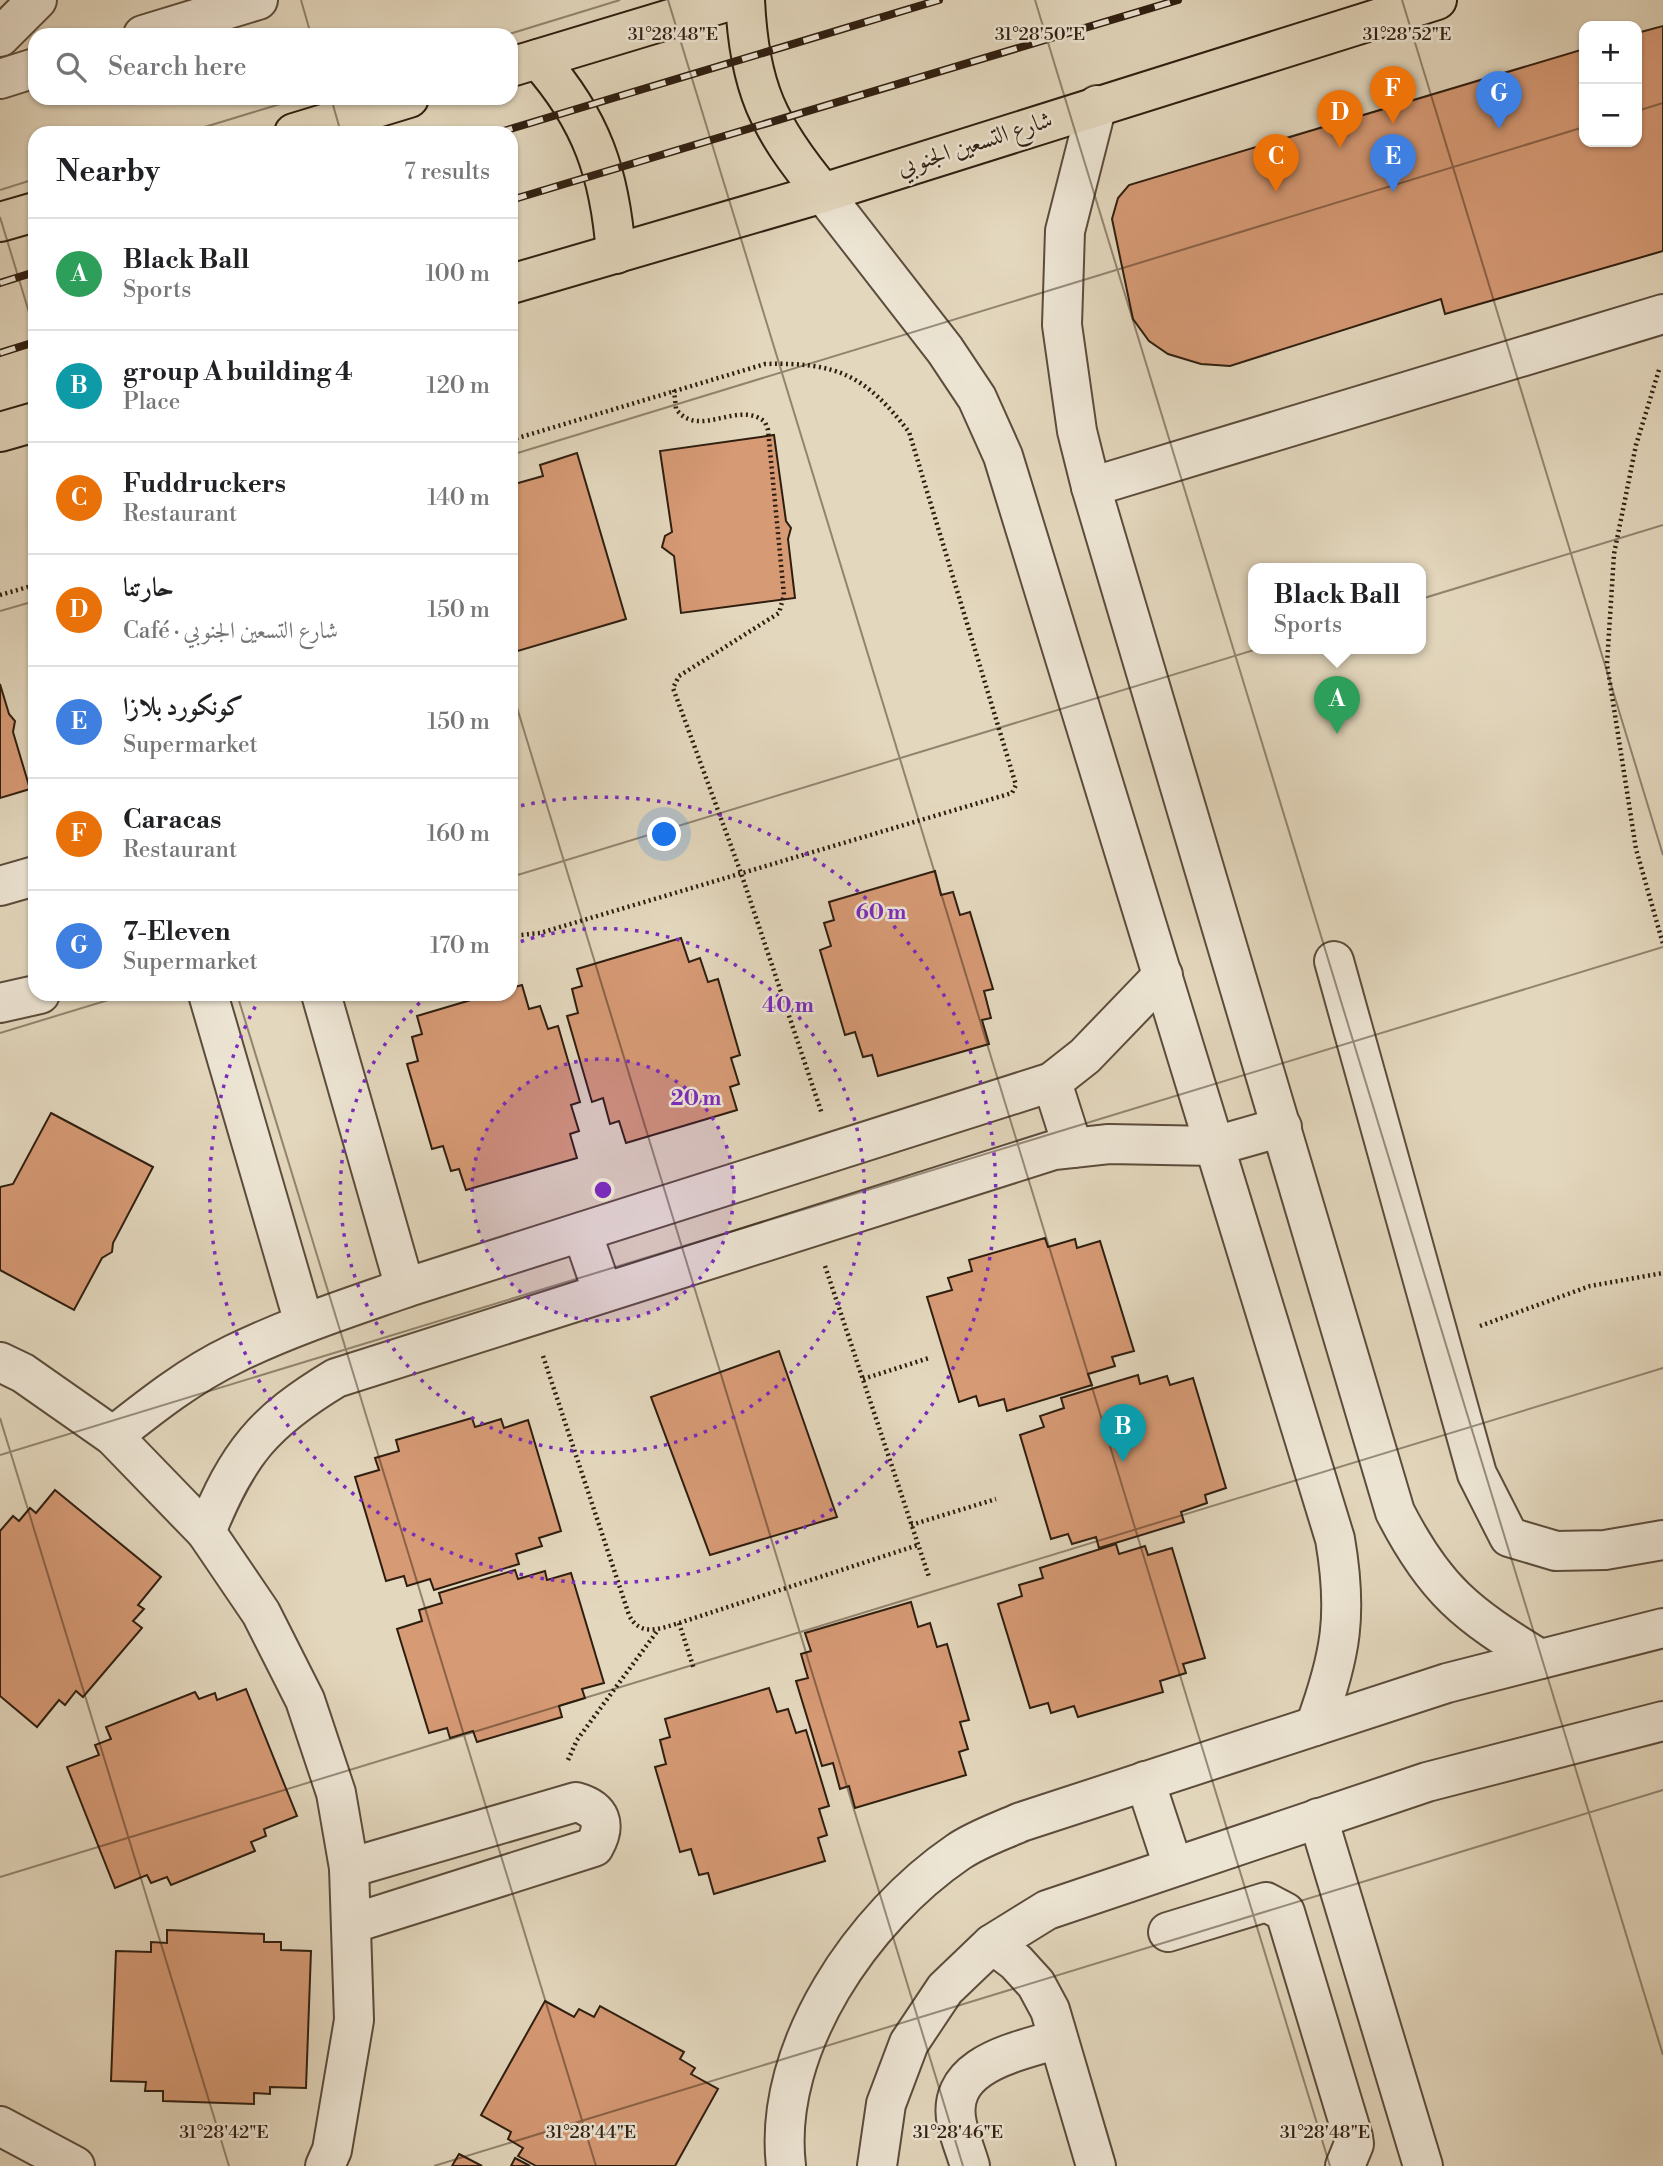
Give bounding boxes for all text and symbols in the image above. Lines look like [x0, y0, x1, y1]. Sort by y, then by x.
map controls [1579, 21, 1642, 147]
button: + [1579, 21, 1642, 84]
text: 31°28'48"E [628, 23, 718, 46]
text: 31°28'50"E [995, 23, 1085, 46]
text: 31°28'52"E [1363, 23, 1451, 46]
search box [28, 28, 518, 105]
icon: search [52, 48, 90, 86]
text: Search here [108, 51, 247, 83]
pin: F [1370, 66, 1416, 124]
pin: G [1476, 71, 1522, 129]
button: − [1579, 84, 1642, 147]
pin: D [1317, 90, 1363, 148]
street label: شارع التسعين الجنوبي [894, 105, 1058, 187]
pin: C [1253, 134, 1299, 192]
pin: E [1370, 134, 1416, 192]
text: Nearby [56, 153, 160, 191]
text: 7 results [404, 158, 490, 186]
text: Black Ball [123, 244, 249, 276]
text: A [71, 260, 87, 288]
text: 100 m [425, 260, 490, 288]
text: Sports [123, 276, 191, 304]
text: group A building 4 [123, 356, 353, 388]
text: B [70, 372, 88, 400]
text: 120 m [426, 372, 490, 400]
text: Place [123, 388, 180, 416]
text: Fuddruckers [123, 468, 286, 500]
text: C [71, 484, 87, 512]
text: 140 m [427, 484, 490, 512]
text: Restaurant [123, 500, 237, 528]
popup [1248, 563, 1426, 654]
text: حارتنا [123, 572, 174, 604]
text: Black Ball [1274, 579, 1400, 611]
text: D [70, 596, 88, 624]
text: 150 m [427, 596, 490, 624]
text: Sports [1274, 611, 1342, 639]
text: Café · شارع التسعين الجنوبي [123, 617, 338, 645]
pin: A [1314, 676, 1360, 734]
text: كونكورد بلازا [123, 691, 243, 723]
text: E [71, 708, 87, 736]
text: 150 m [427, 708, 490, 736]
text: Supermarket [123, 731, 258, 759]
text: Caracas [123, 804, 221, 836]
your location [647, 817, 681, 851]
text: F [71, 820, 87, 848]
text: 160 m [427, 820, 490, 848]
text: Restaurant [123, 836, 237, 864]
text: 60 m [856, 900, 906, 926]
text: 7-Eleven [123, 916, 230, 948]
text: G [70, 932, 88, 960]
text: 170 m [430, 932, 490, 960]
text: Supermarket [123, 948, 258, 976]
text: 40 m [762, 993, 814, 1019]
text: 20 m [671, 1086, 721, 1112]
centre of rings [591, 1178, 615, 1202]
pin: B [1100, 1404, 1146, 1462]
text: 31°28'42"E [179, 2121, 269, 2144]
text: 31°28'44"E [546, 2121, 636, 2144]
text: 31°28'46"E [913, 2121, 1003, 2144]
text: 31°28'48"E [1280, 2121, 1370, 2144]

